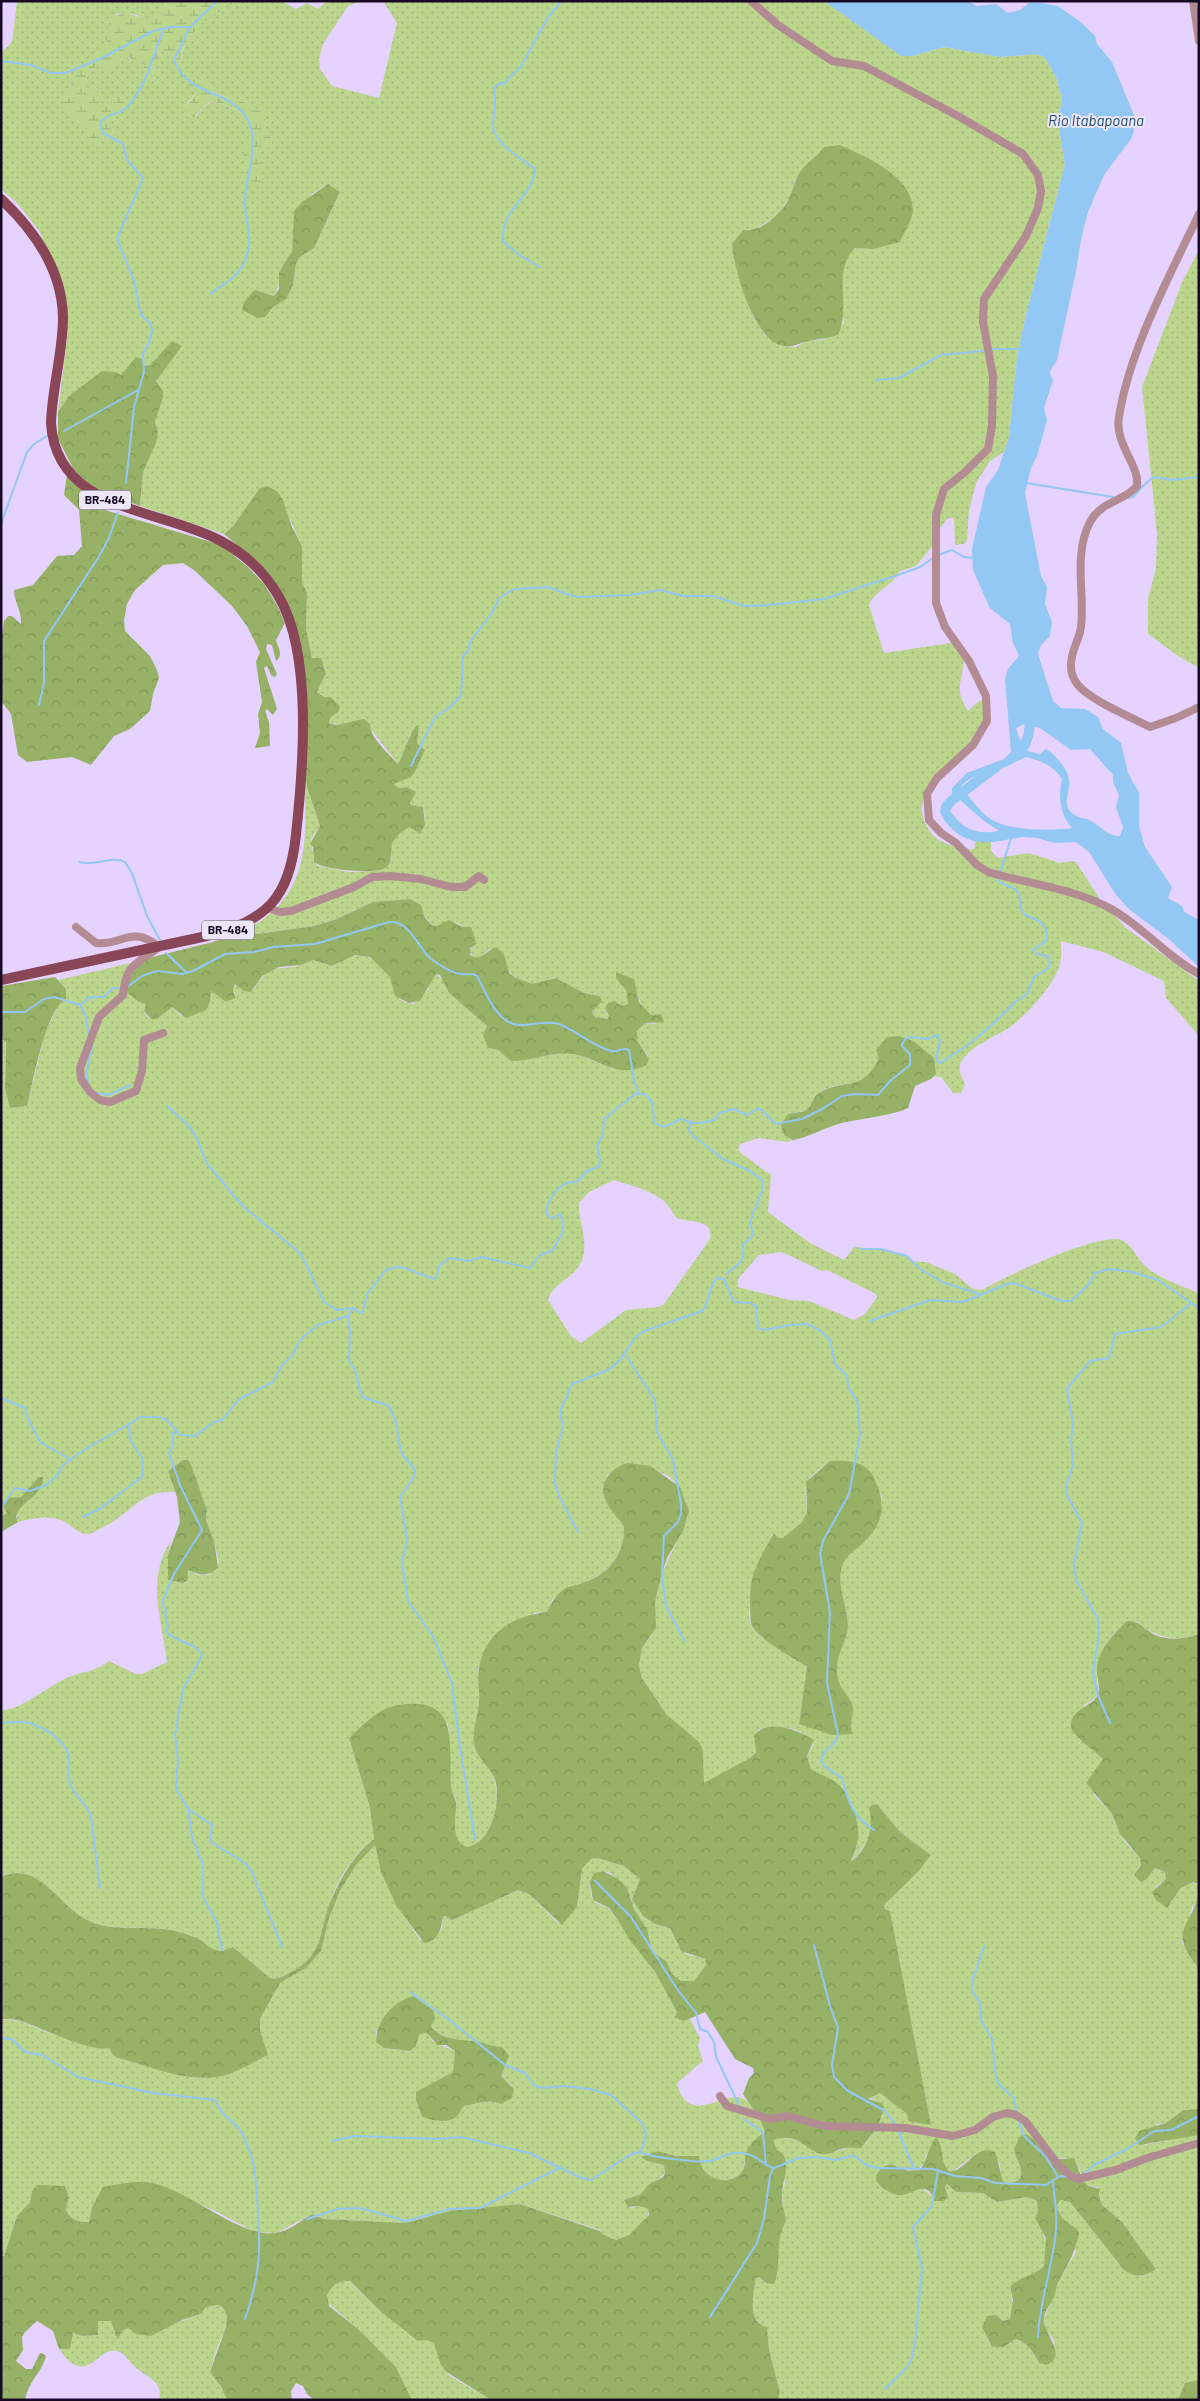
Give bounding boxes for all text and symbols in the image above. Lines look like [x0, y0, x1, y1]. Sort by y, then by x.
water label: Rio Itabapoana [1048, 111, 1144, 129]
road number: BR-484 [79, 490, 131, 510]
road number: BR-484 [202, 920, 254, 940]

